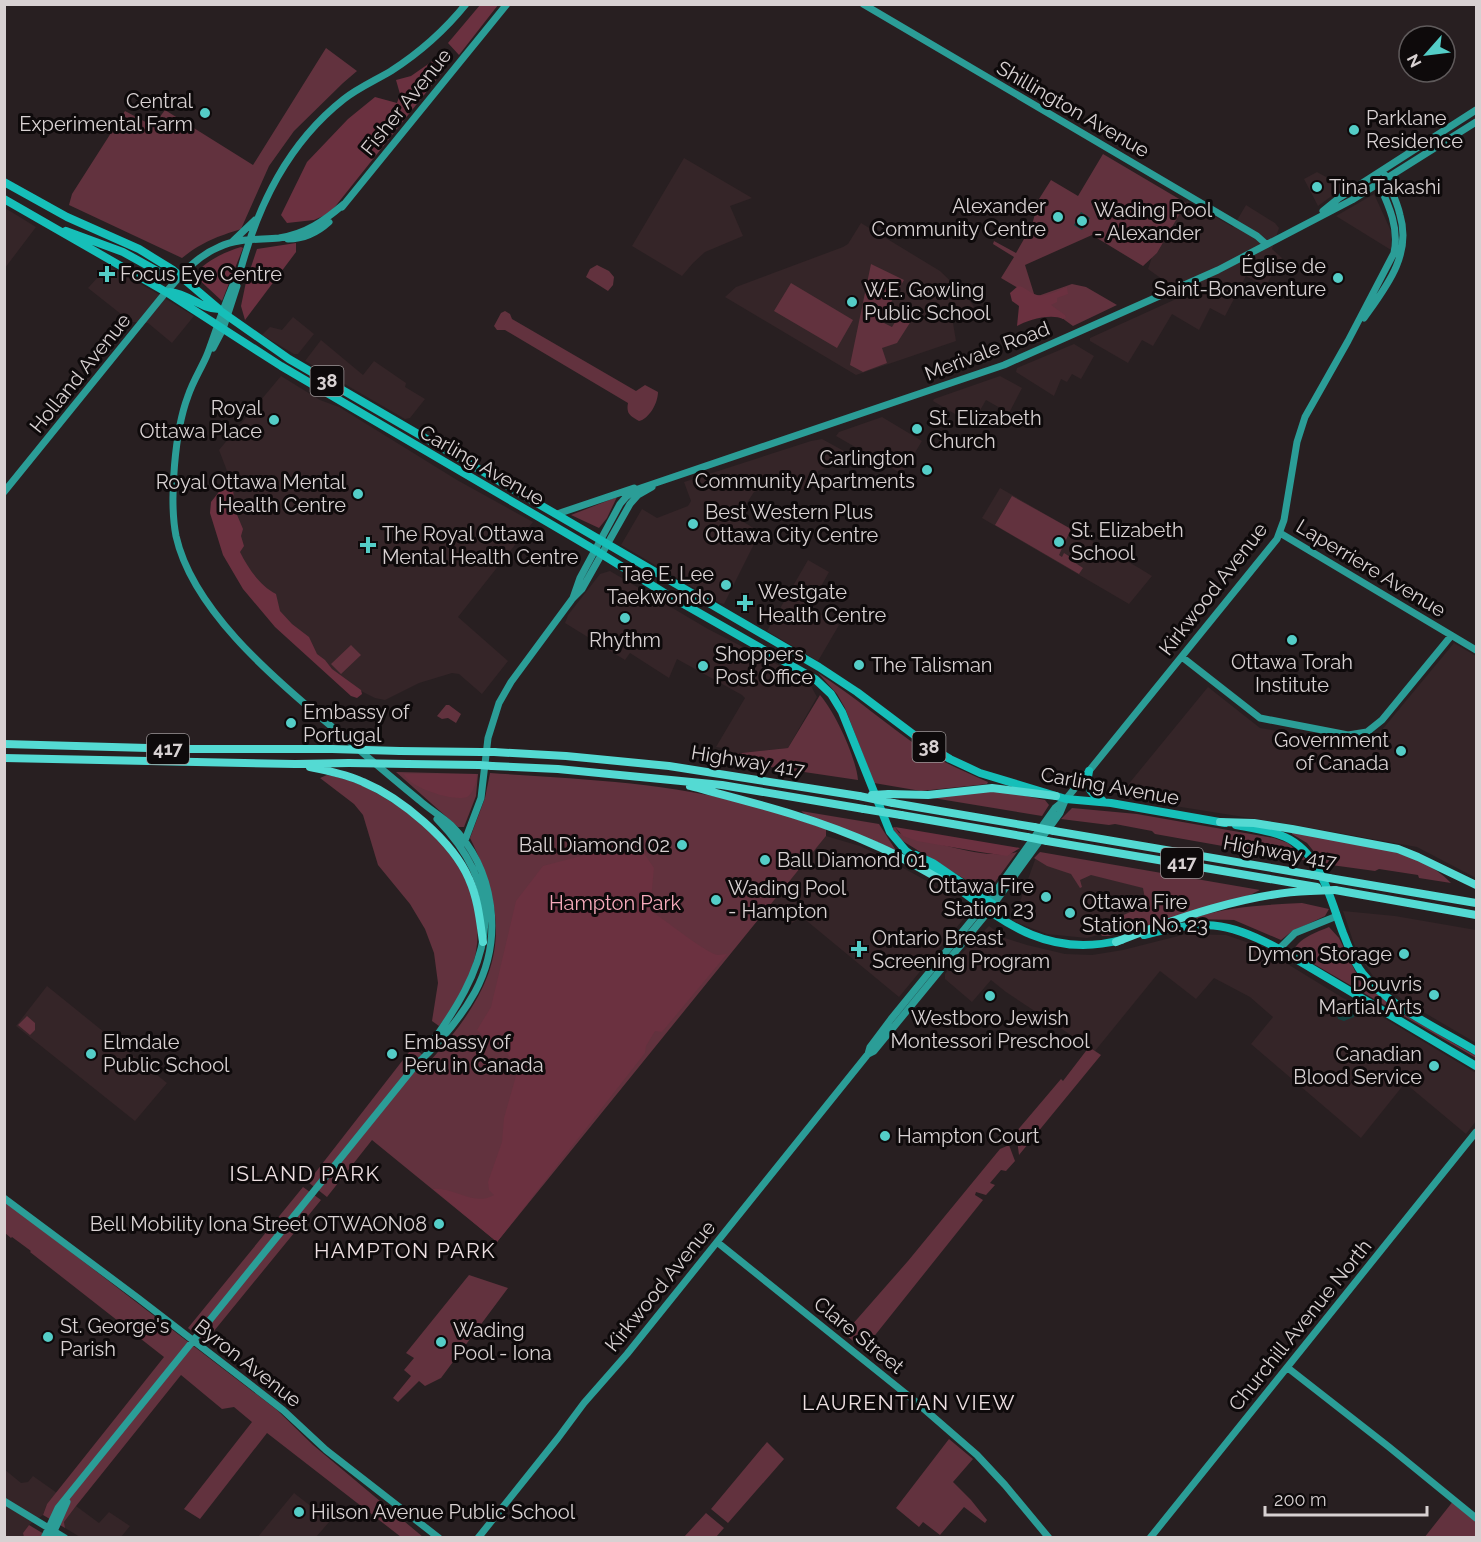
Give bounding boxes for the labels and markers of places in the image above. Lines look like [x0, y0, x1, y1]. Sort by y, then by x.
place label: Central Experimental Farm [19, 89, 194, 136]
marker: Central Experimental Farm [198, 106, 212, 120]
place label: Parklane Residence [1366, 106, 1463, 153]
marker: Parklane Residence [1347, 123, 1361, 137]
place label: Tina Takashi [1329, 175, 1441, 199]
marker: Tina Takashi [1310, 180, 1324, 194]
place label: Alexander Community Centre [871, 194, 1046, 241]
place label: Wading Pool - Alexander [1094, 198, 1213, 245]
marker: Alexander Community Centre [1051, 210, 1065, 224]
marker: Wading Pool - Alexander [1075, 214, 1089, 228]
place label: Église de Saint-Bonaventure [1154, 254, 1326, 301]
place label: Focus Eye Centre [120, 262, 282, 286]
marker: Focus Eye Centre [98, 265, 116, 283]
marker: Église de Saint-Bonaventure [1331, 271, 1345, 285]
place label: W.E. Gowling Public School [864, 278, 991, 325]
marker: W.E. Gowling Public School [845, 295, 859, 309]
place label: Royal Ottawa Place [140, 396, 263, 443]
place label: St. Elizabeth Church [929, 406, 1042, 453]
marker: Royal Ottawa Place [267, 413, 281, 427]
marker: St. Elizabeth Church [910, 422, 924, 436]
place label: Carlington Community Apartments [695, 446, 915, 493]
marker: Carlington Community Apartments [920, 463, 934, 477]
place label: Royal Ottawa Mental Health Centre [156, 470, 347, 517]
marker: Royal Ottawa Mental Health Centre [351, 487, 365, 501]
place label: Best Western Plus Ottawa City Centre [705, 500, 879, 547]
marker: Best Western Plus Ottawa City Centre [686, 517, 700, 531]
place label: St. Elizabeth School [1071, 518, 1184, 565]
place label: The Royal Ottawa Mental Health Centre [382, 522, 579, 569]
marker: St. Elizabeth School [1052, 535, 1066, 549]
marker: The Royal Ottawa Mental Health Centre [359, 536, 377, 554]
place label: Tae E. Lee Taekwondo [607, 562, 714, 609]
marker: Tae E. Lee Taekwondo [719, 578, 733, 592]
place label: Westgate Health Centre [758, 580, 887, 627]
marker: Westgate Health Centre [736, 594, 754, 612]
marker: Rhythm [618, 611, 632, 625]
place label: Rhythm [589, 628, 661, 652]
marker: Ottawa Torah Institute [1285, 633, 1299, 647]
place label: Shoppers Post Office [715, 642, 813, 689]
place label: Ottawa Torah Institute [1231, 650, 1353, 697]
place label: The Talisman [871, 653, 993, 677]
marker: The Talisman [852, 658, 866, 672]
marker: Shoppers Post Office [696, 659, 710, 673]
place label: Embassy of Portugal [303, 700, 411, 747]
marker: Embassy of Portugal [284, 716, 298, 730]
place label: Government of Canada [1274, 728, 1389, 775]
marker: Government of Canada [1394, 744, 1408, 758]
place label: Ball Diamond 02 [519, 833, 670, 857]
marker: Ball Diamond 02 [675, 838, 689, 852]
place label: Ball Diamond 01 [777, 848, 927, 872]
marker: Ball Diamond 01 [758, 853, 772, 867]
place label: Ottawa Fire Station 23 [928, 874, 1034, 921]
place label: Wading Pool - Hampton [728, 876, 847, 923]
marker: Ottawa Fire Station 23 [1039, 890, 1053, 904]
place label: Ottawa Fire Station No. 23 [1082, 890, 1208, 937]
marker: Wading Pool - Hampton [709, 893, 723, 907]
marker: Ottawa Fire Station No. 23 [1063, 906, 1077, 920]
place label: Ontario Breast Screening Program [872, 926, 1050, 973]
marker: Ontario Breast Screening Program [850, 940, 868, 958]
place label: Dymon Storage [1247, 942, 1392, 966]
marker: Dymon Storage [1397, 947, 1411, 961]
place label: Douvris Martial Arts [1318, 972, 1422, 1019]
marker: Douvris Martial Arts [1427, 988, 1441, 1002]
marker: Westboro Jewish Montessori Preschool [983, 989, 997, 1003]
place label: Westboro Jewish Montessori Preschool [890, 1006, 1090, 1053]
place label: Elmdale Public School [103, 1030, 230, 1077]
place label: Embassy of Peru in Canada [404, 1030, 544, 1077]
place label: Canadian Blood Service [1293, 1042, 1422, 1089]
marker: Elmdale Public School [84, 1047, 98, 1061]
marker: Embassy of Peru in Canada [385, 1047, 399, 1061]
marker: Canadian Blood Service [1427, 1059, 1441, 1073]
place label: Hampton Court [897, 1124, 1040, 1148]
marker: Hampton Court [878, 1129, 892, 1143]
place label: Bell Mobility Iona Street OTWAON08 [90, 1212, 427, 1236]
marker: Bell Mobility Iona Street OTWAON08 [432, 1217, 446, 1231]
place label: St. George's Parish [60, 1314, 170, 1361]
place label: Wading Pool - Iona [453, 1318, 552, 1365]
marker: St. George's Parish [41, 1330, 55, 1344]
marker: Wading Pool - Iona [434, 1335, 448, 1349]
place label: Hilson Avenue Public School [311, 1500, 576, 1524]
marker: Hilson Avenue Public School [292, 1505, 306, 1519]

